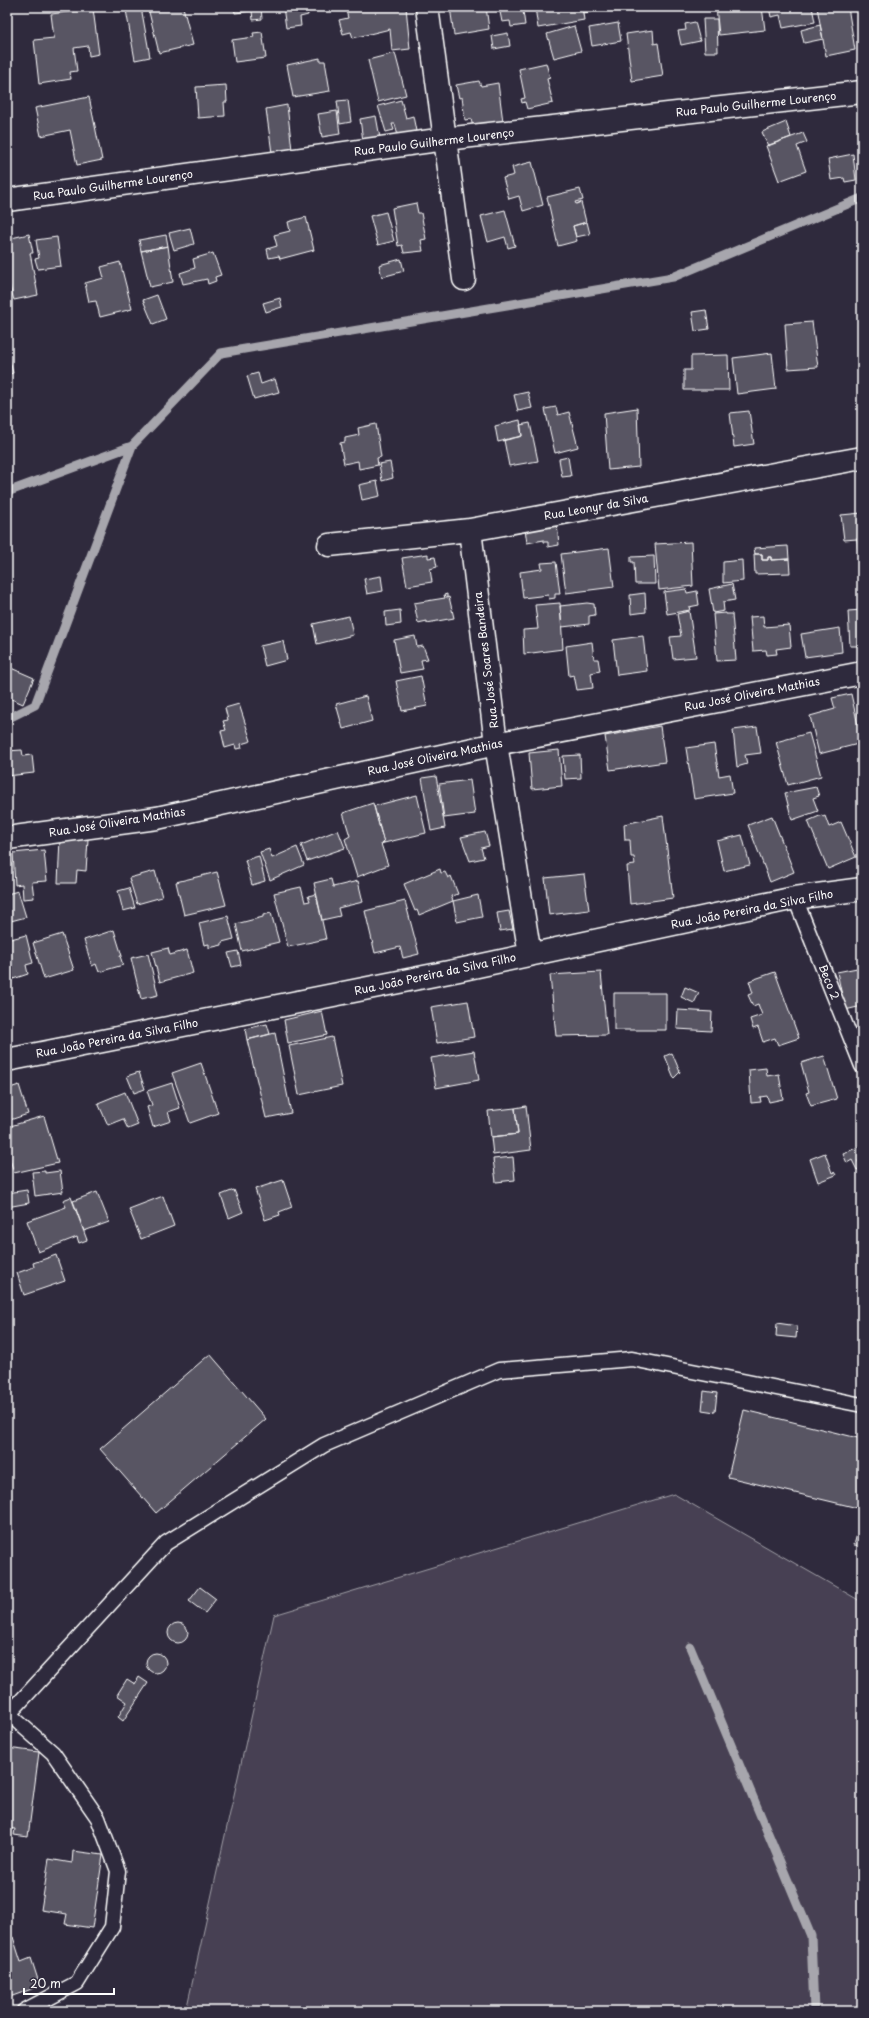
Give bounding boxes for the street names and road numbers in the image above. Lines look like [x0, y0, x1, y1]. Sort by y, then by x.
street label: Rua Paulo Guilherme Lourenço [675, 87, 837, 120]
street label: Rua Paulo Guilherme Lourenço [353, 123, 515, 160]
street label: Rua Paulo Guilherme Lourenço [32, 165, 194, 204]
street label: Rua Leonyr da Silva [542, 489, 650, 524]
street label: Rua José Soares Bandeira [469, 591, 502, 729]
street label: Rua José Oliveira Mathias [683, 672, 821, 715]
street label: Rua José Oliveira Mathias [366, 734, 504, 779]
street label: Rua José Oliveira Mathias [48, 802, 186, 841]
street label: Rua João Pereira da Silva Filho [669, 884, 834, 933]
street label: Rua João Pereira da Silva Filho [352, 948, 517, 999]
street label: Beco 2 [815, 962, 844, 1002]
street label: Rua João Pereira da Silva Filho [34, 1013, 199, 1062]

